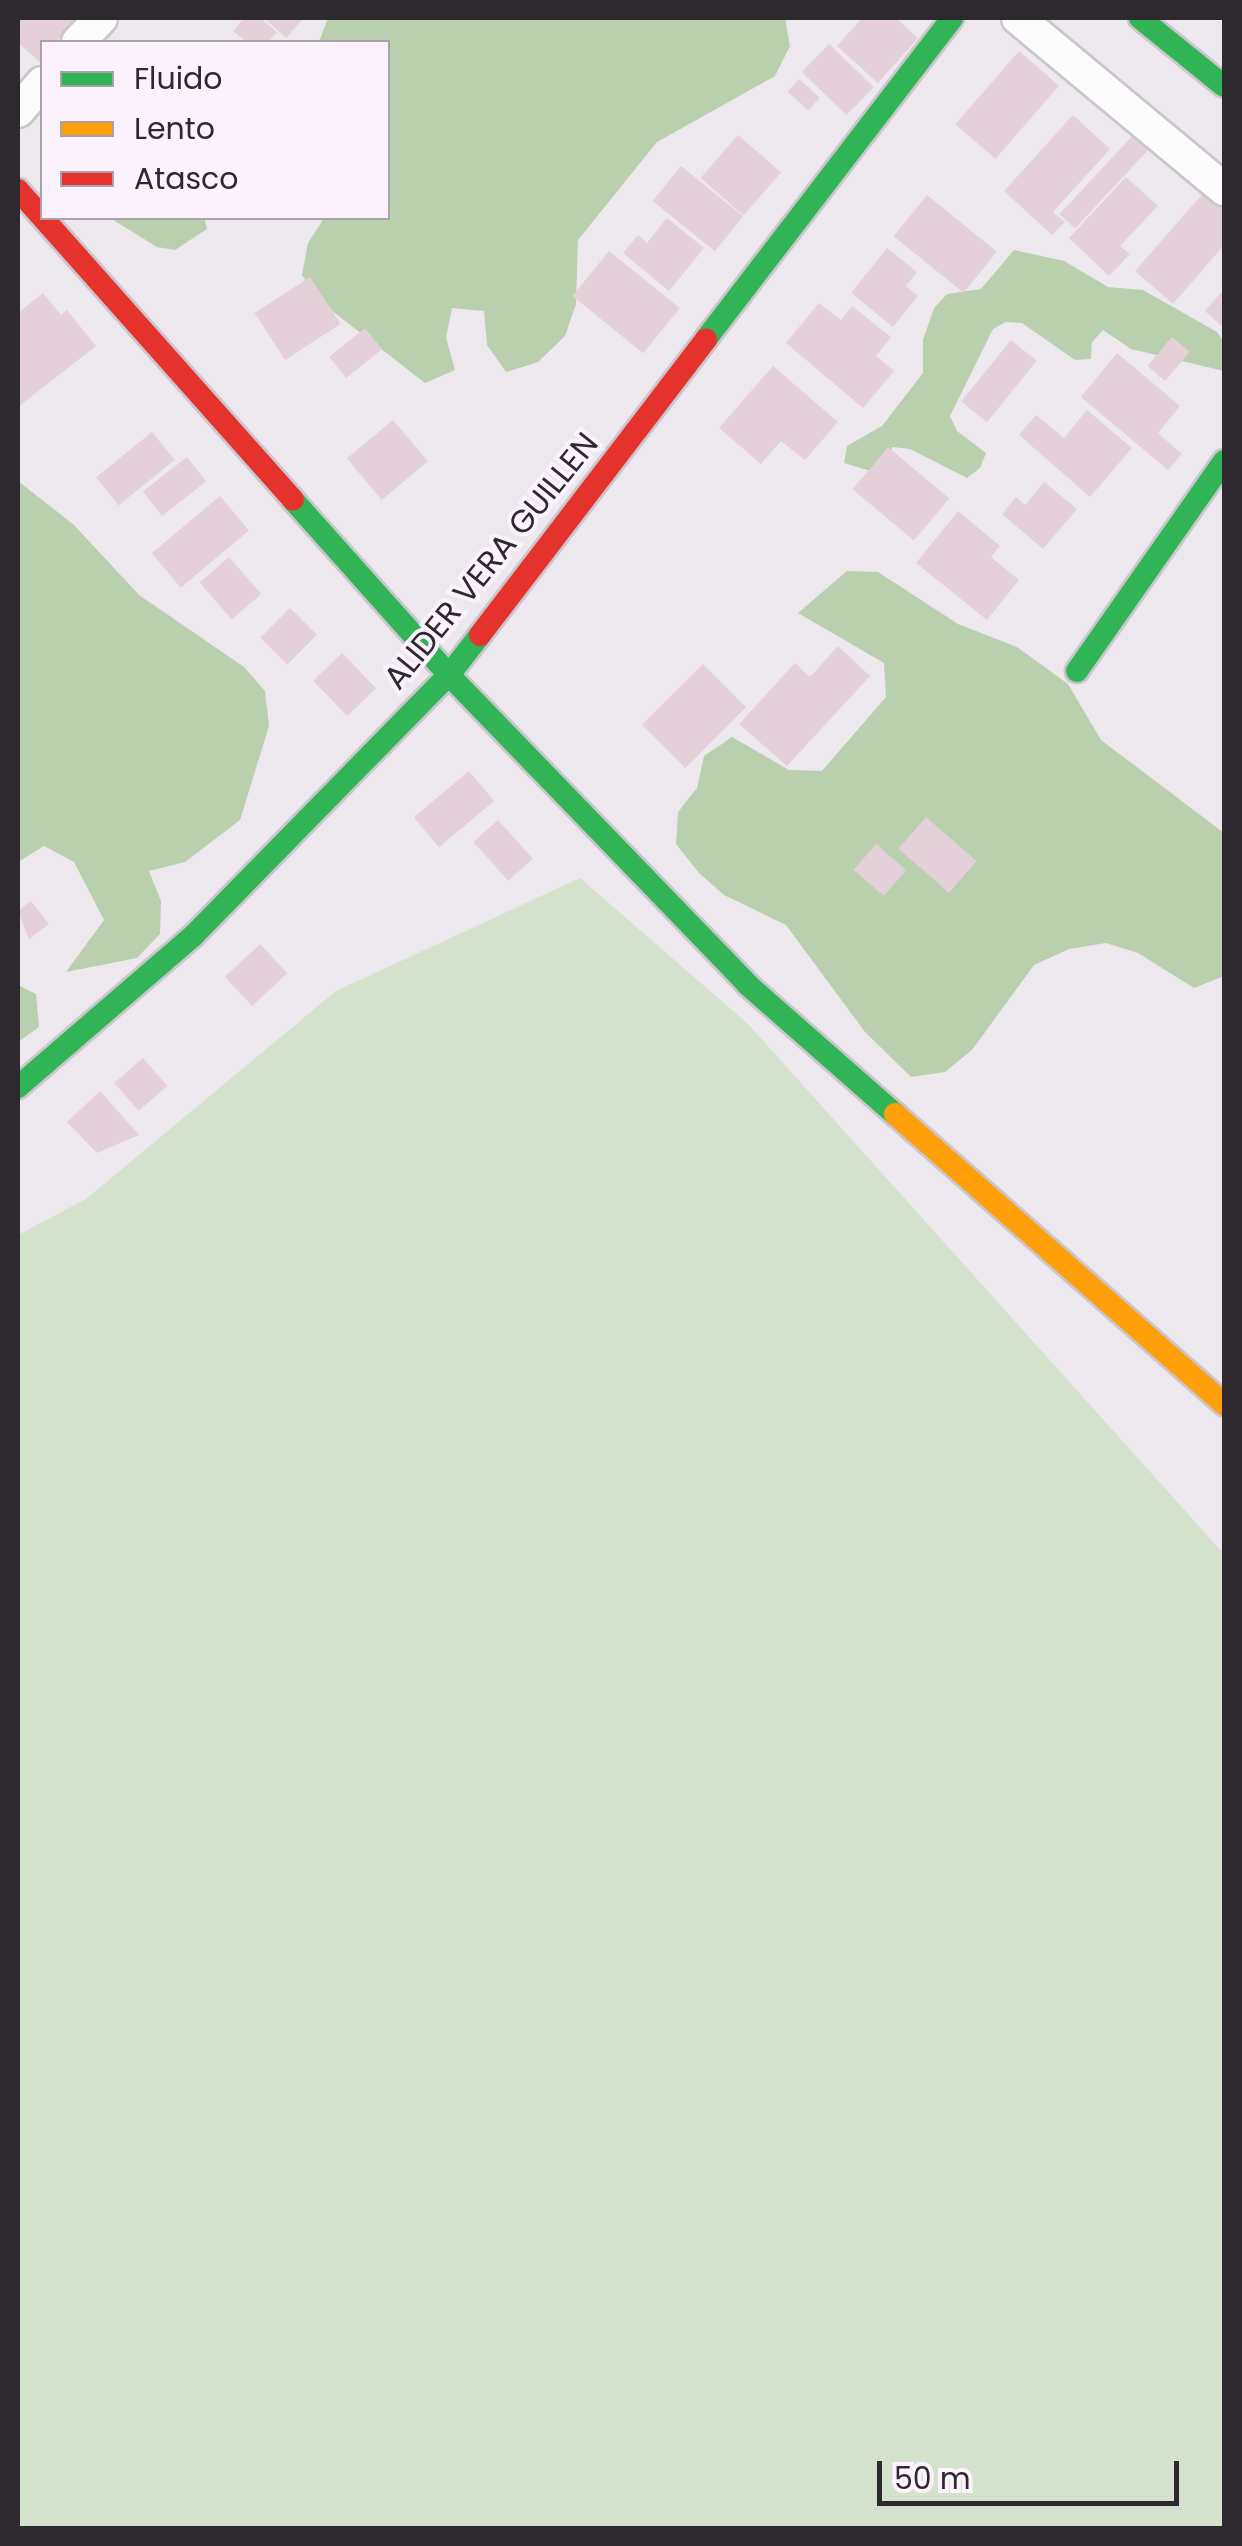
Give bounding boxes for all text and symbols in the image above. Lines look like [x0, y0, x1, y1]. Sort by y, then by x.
legend [40, 40, 390, 220]
text: Fluido [134, 57, 223, 100]
text: Lento [134, 107, 215, 150]
text: Atasco [134, 157, 239, 200]
street label: ALIDER VERA GUILLEN [376, 425, 606, 697]
scale bar [882, 2441, 1184, 2503]
text: 50 m [894, 2457, 971, 2500]

